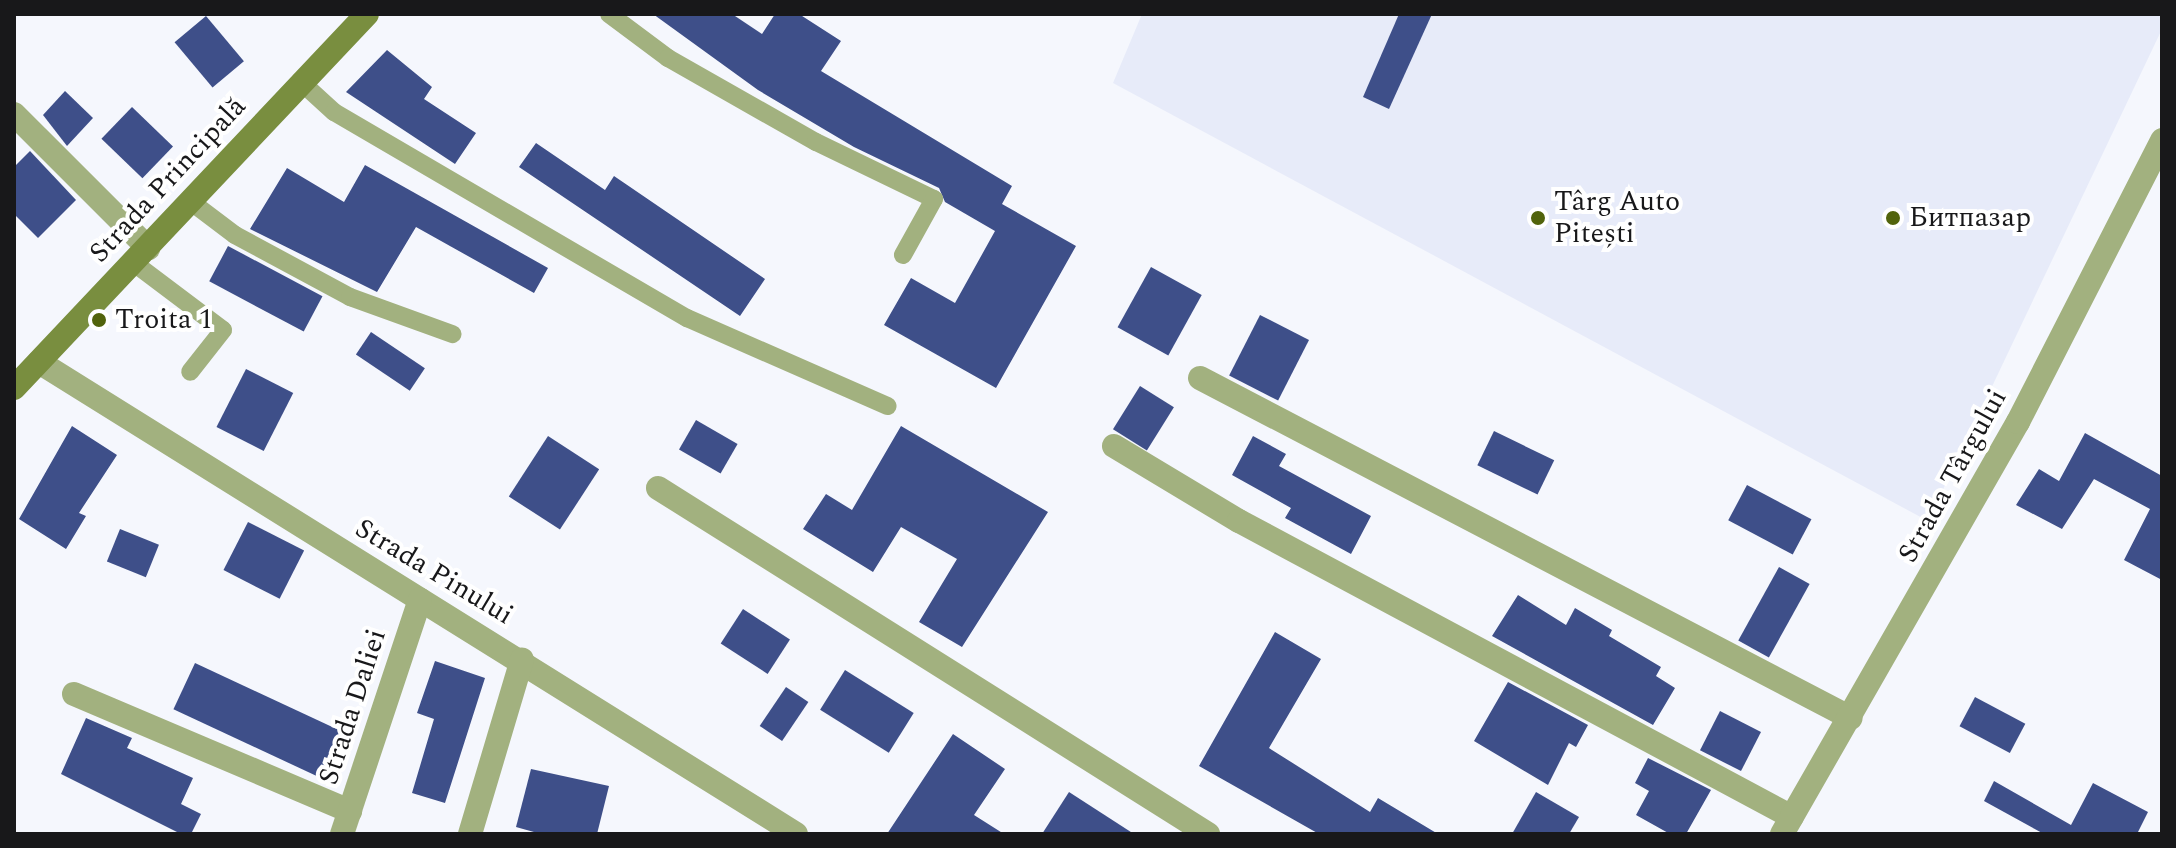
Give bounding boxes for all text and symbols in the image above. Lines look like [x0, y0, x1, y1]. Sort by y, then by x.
street label: Strada Principală [83, 90, 253, 270]
place label: Târg Auto Pitești [1554, 185, 1680, 251]
place label: Битпазар [1909, 201, 2031, 235]
marker: Târg Auto Pitești [1529, 209, 1547, 227]
marker: Битпазар [1884, 209, 1902, 227]
place label: Troita 1 [115, 303, 213, 337]
marker: Troita 1 [90, 311, 108, 329]
street label: Strada Târgului [1892, 383, 2014, 569]
street label: Strada Pinului [349, 512, 519, 632]
street label: Strada Daliei [312, 625, 394, 789]

